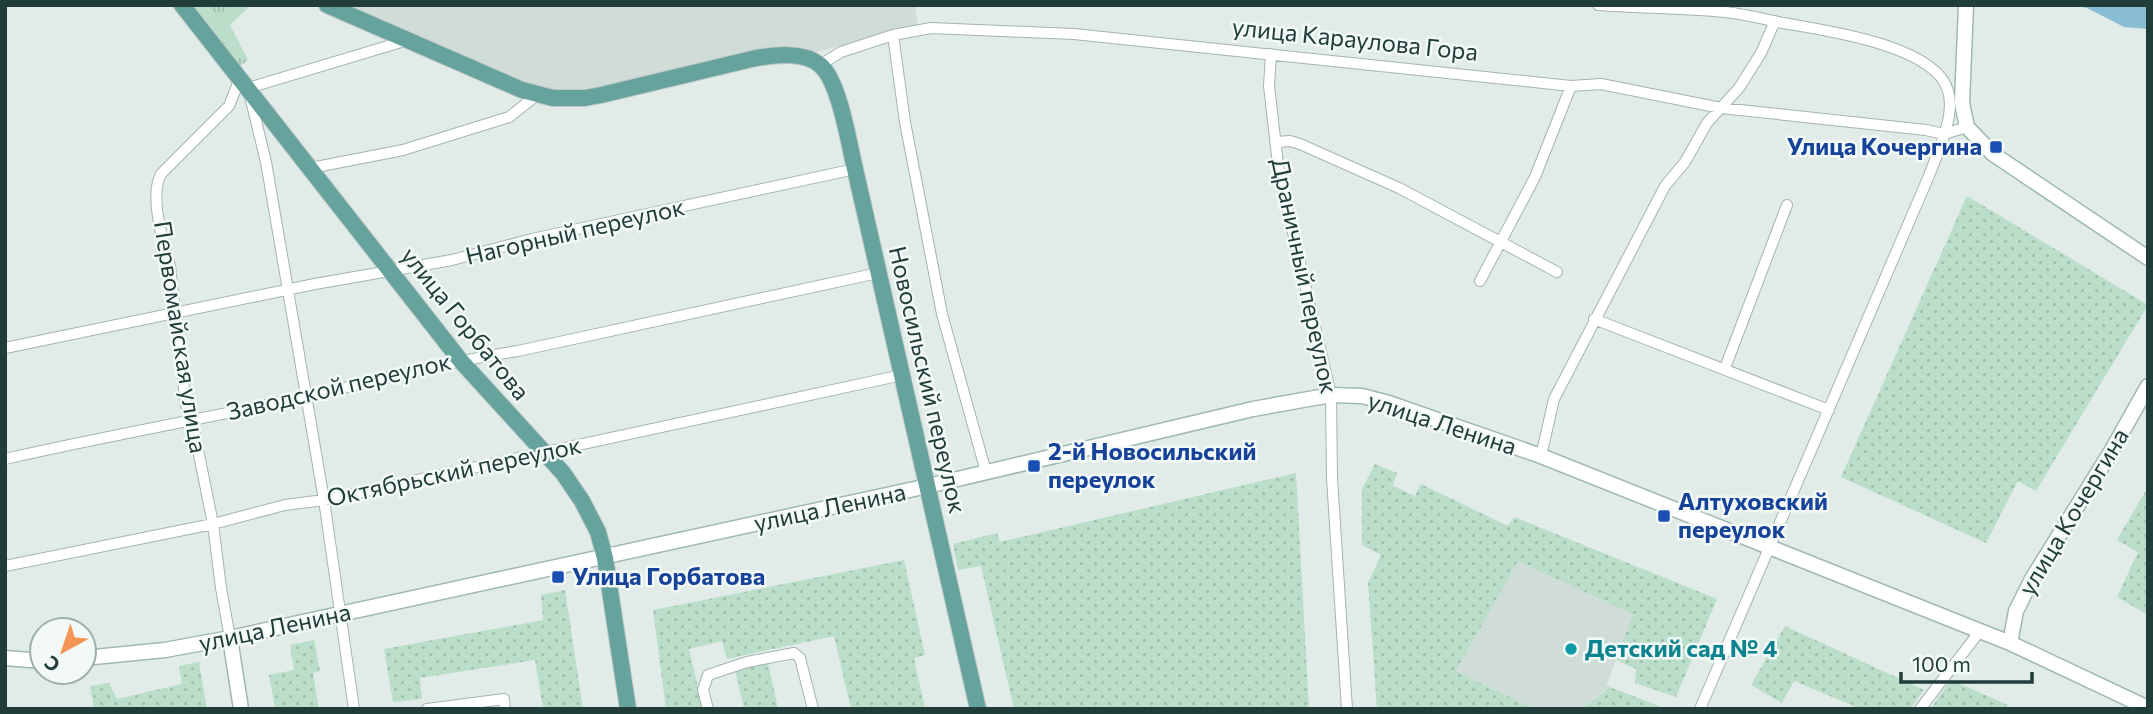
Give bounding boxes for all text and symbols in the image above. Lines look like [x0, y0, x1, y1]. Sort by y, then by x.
street label: улица Караулова Гора [1231, 11, 1480, 66]
place label: Улица Кочергина [1787, 131, 1982, 160]
marker: Улица Кочергина [1988, 139, 2004, 155]
street label: Драничный переулок [1266, 155, 1345, 396]
street label: Нагорный переулок [462, 191, 687, 270]
street label: Первомайская улица [149, 218, 214, 455]
street label: улица Горбатова [396, 241, 537, 405]
street label: Новосильский переулок [884, 243, 973, 516]
street label: Заводской переулок [224, 346, 454, 425]
street label: улица Ленина [1365, 385, 1520, 460]
street label: улица Кочергина [2011, 422, 2134, 600]
street label: Октябрьский переулок [324, 429, 584, 512]
place label: 2-й Новосильский переулок [1048, 436, 1256, 493]
marker: 2-й Новосильский переулок [1026, 458, 1042, 474]
street label: улица Ленина [751, 476, 908, 537]
place label: Алтуховский переулок [1678, 486, 1828, 543]
marker: Алтуховский переулок [1656, 508, 1672, 524]
place label: Улица Горбатова [572, 561, 765, 590]
marker: Улица Горбатова [550, 569, 566, 585]
street label: улица Ленина [196, 596, 353, 657]
north arrow [28, 616, 98, 686]
place label: Детский сад № 4 [1585, 633, 1778, 662]
scale bar [1901, 640, 2032, 684]
marker: Детский сад № 4 [1563, 641, 1579, 657]
text: С [39, 651, 64, 677]
text: 100 m [1912, 651, 1971, 676]

